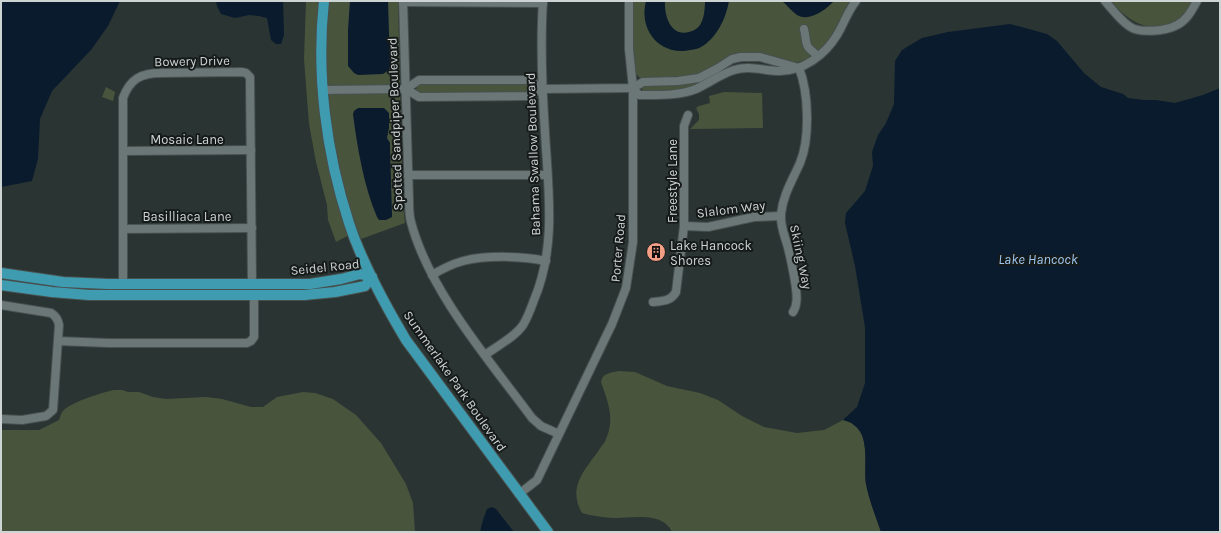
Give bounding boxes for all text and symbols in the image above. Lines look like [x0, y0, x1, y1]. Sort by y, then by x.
street label: Spotted Sandpiper Boulevard [384, 37, 406, 211]
street label: Bowery Drive [154, 53, 230, 69]
street label: Bahama Swallow Boulevard [523, 72, 543, 236]
street label: Mosaic Lane [150, 132, 224, 147]
street label: Freestyle Lane [665, 139, 680, 223]
street label: Slalom Way [696, 197, 766, 221]
street label: Basilliaca Lane [143, 209, 232, 224]
street label: Porter Road [608, 213, 628, 283]
street label: Skiing Way [787, 223, 815, 291]
place label: Lake Hancock Shores [670, 238, 752, 268]
building icon: Lake Hancock Shores [645, 241, 667, 263]
water label: Lake Hancock [998, 251, 1079, 268]
street label: Seidel Road [290, 256, 360, 278]
street label: Summerlake Park Boulevard [401, 308, 509, 454]

